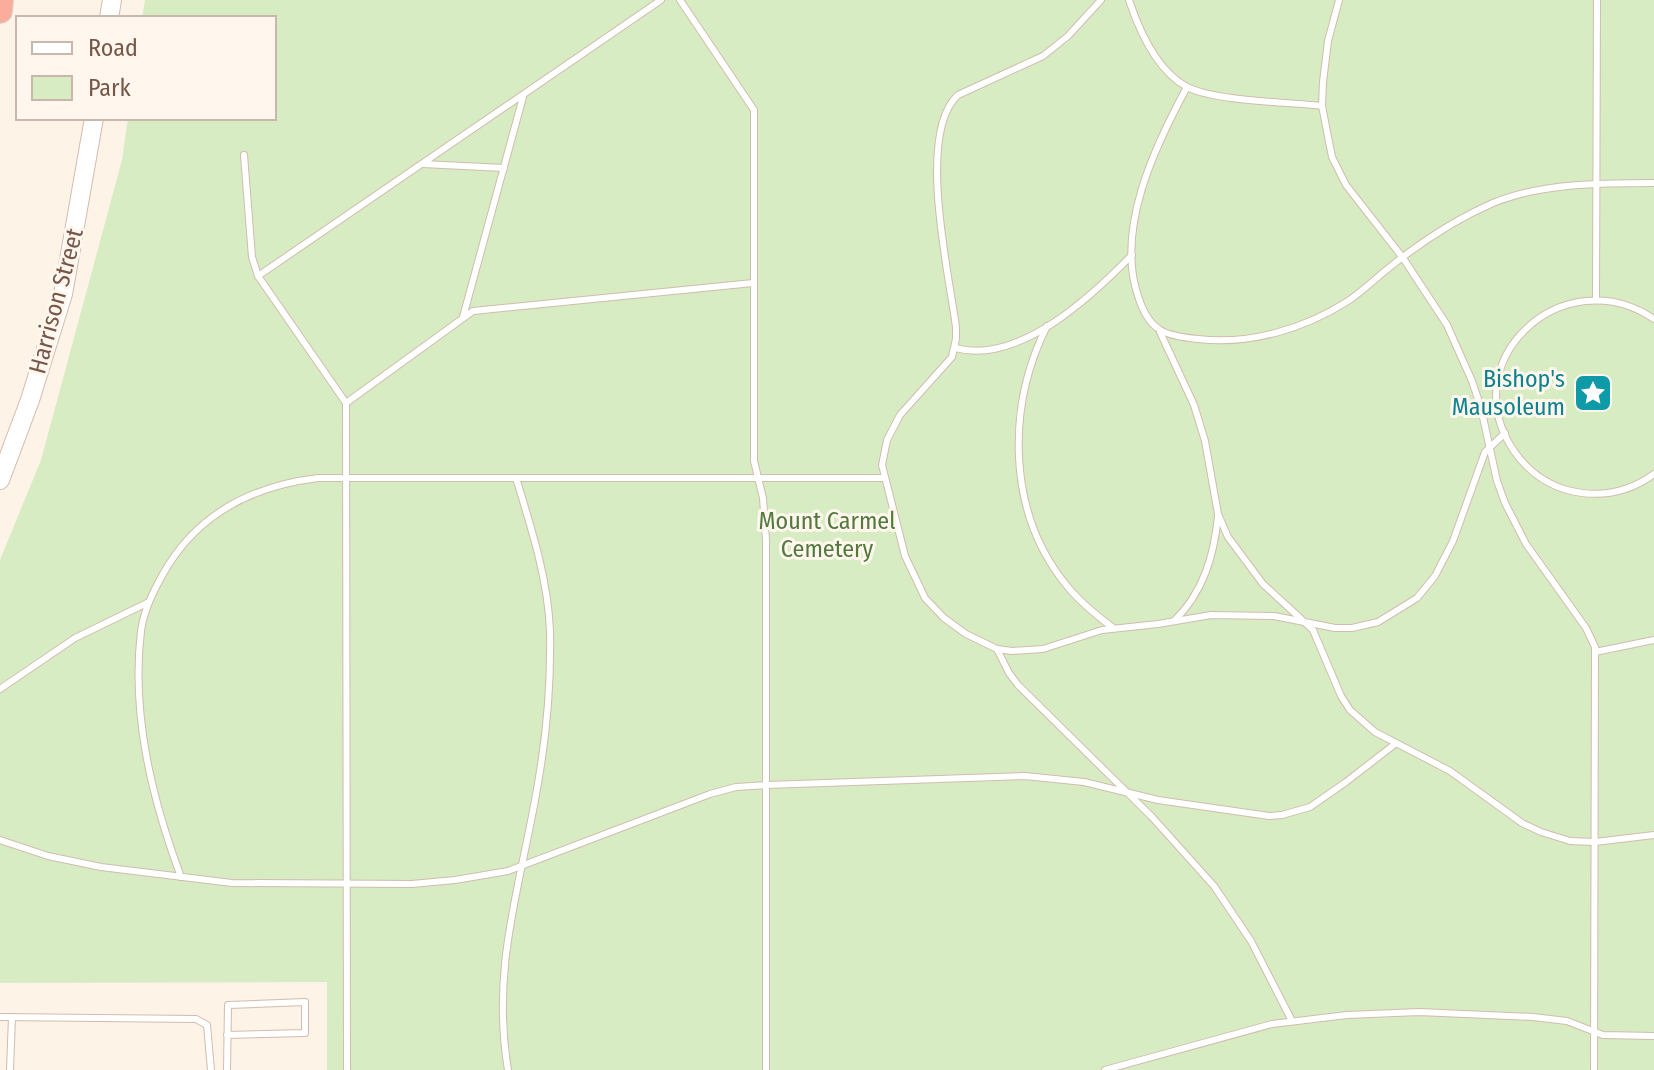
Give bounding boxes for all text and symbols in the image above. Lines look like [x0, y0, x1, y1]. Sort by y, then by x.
legend [16, 16, 276, 120]
text: Road [88, 34, 138, 62]
text: Park [88, 74, 131, 102]
street label: Harrison Street [23, 225, 89, 377]
place label: Bishop's Mausoleum [1452, 365, 1565, 421]
place icon: Bishop's Mausoleum [1572, 372, 1614, 414]
park label: Mount Carmel Cemetery [758, 507, 896, 563]

